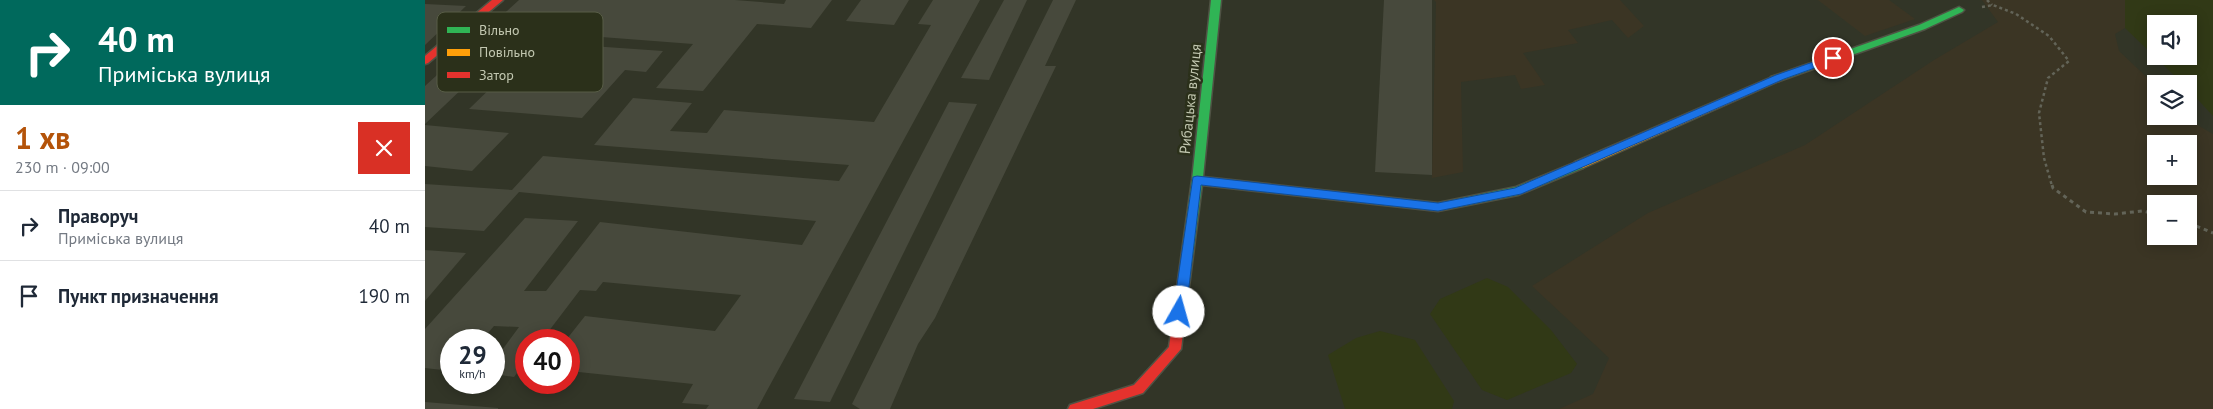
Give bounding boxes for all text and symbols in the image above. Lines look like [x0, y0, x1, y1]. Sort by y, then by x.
legend [437, 12, 603, 92]
map controls [2147, 15, 2197, 245]
button: sound [2147, 15, 2197, 65]
text: 40 m [98, 16, 175, 62]
icon: right [15, 20, 80, 85]
text: Вільно [479, 21, 520, 39]
pin [1812, 37, 1854, 79]
text: Повільно [479, 43, 535, 61]
street label: Рибацька вулиця [1175, 43, 1205, 155]
icon: arrive [1819, 44, 1847, 72]
text: Приміська вулиця [98, 60, 270, 88]
text: Затор [479, 66, 514, 84]
button: layers [2147, 75, 2197, 125]
text: 1 хв [15, 118, 71, 157]
button: close [358, 122, 410, 174]
button: + [2147, 135, 2197, 185]
text: 230 m · 09:00 [15, 157, 110, 177]
button: − [2147, 195, 2197, 245]
text: Праворуч [58, 204, 138, 228]
icon: right [15, 212, 43, 240]
text: 40 m [369, 214, 410, 238]
text: Приміська вулиця [58, 228, 183, 248]
icon: arrive [15, 282, 43, 310]
text: Пункт призначення [58, 284, 219, 308]
text: 190 m [358, 284, 410, 308]
position arrow [1152, 285, 1204, 337]
speed limit sign: 40 [515, 329, 580, 394]
text: 29 [458, 339, 487, 371]
text: km/h [459, 366, 486, 381]

